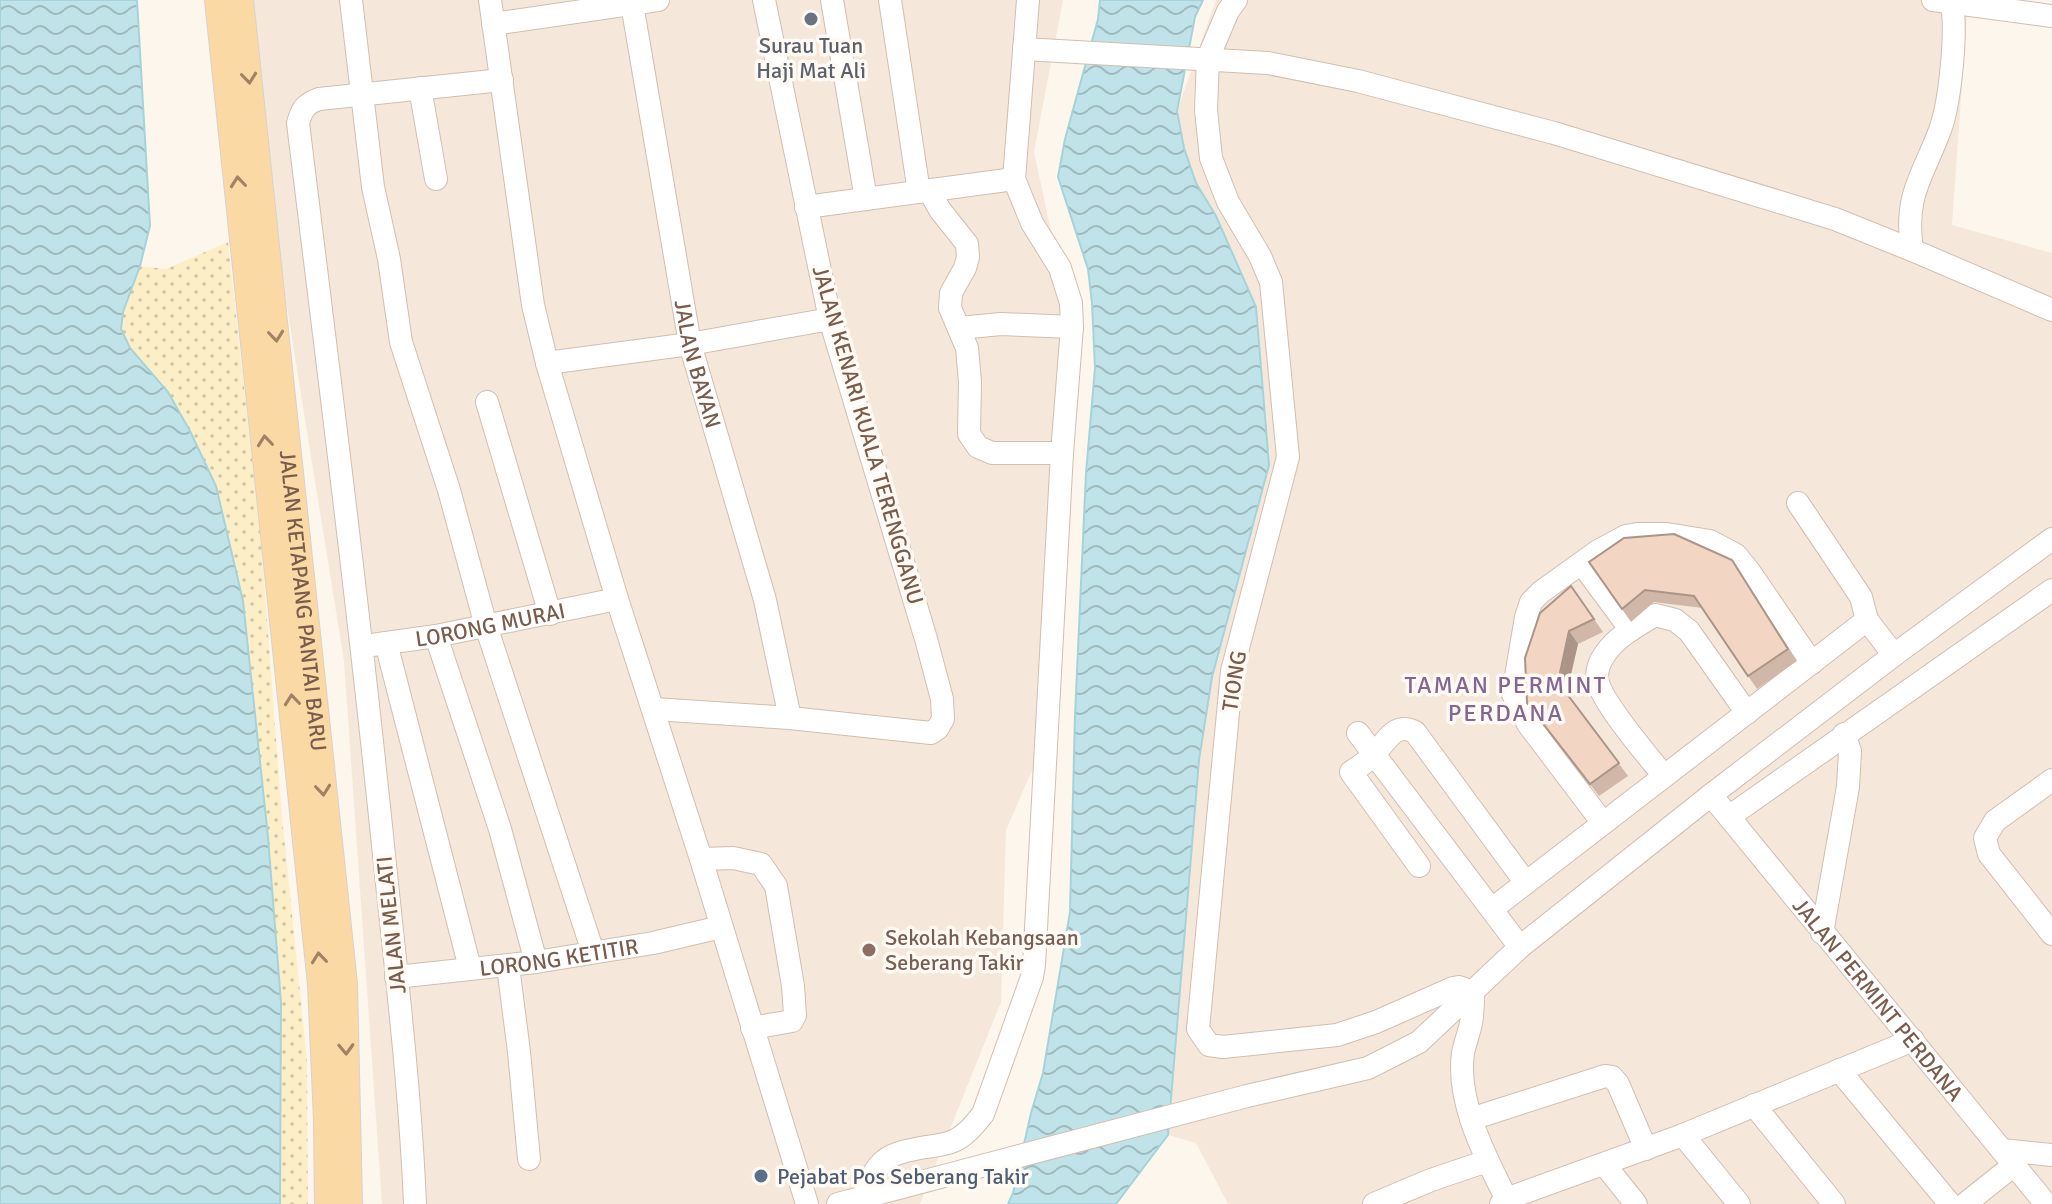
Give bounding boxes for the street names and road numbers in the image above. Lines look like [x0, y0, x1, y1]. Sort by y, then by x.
street label: JALAN KENARI KUALA TERENGGANU [807, 262, 929, 608]
street label: JALAN BAYAN [669, 298, 727, 431]
street label: JALAN KETAPANG PANTAI BARU [274, 449, 333, 753]
street label: LORONG MURAI [414, 596, 568, 652]
street label: TIONG [1216, 649, 1252, 713]
street label: JALAN MELATI [370, 855, 412, 995]
street label: JALAN PERMINT PERDANA [1787, 892, 1970, 1107]
street label: LORONG KETITIR [478, 932, 640, 981]

